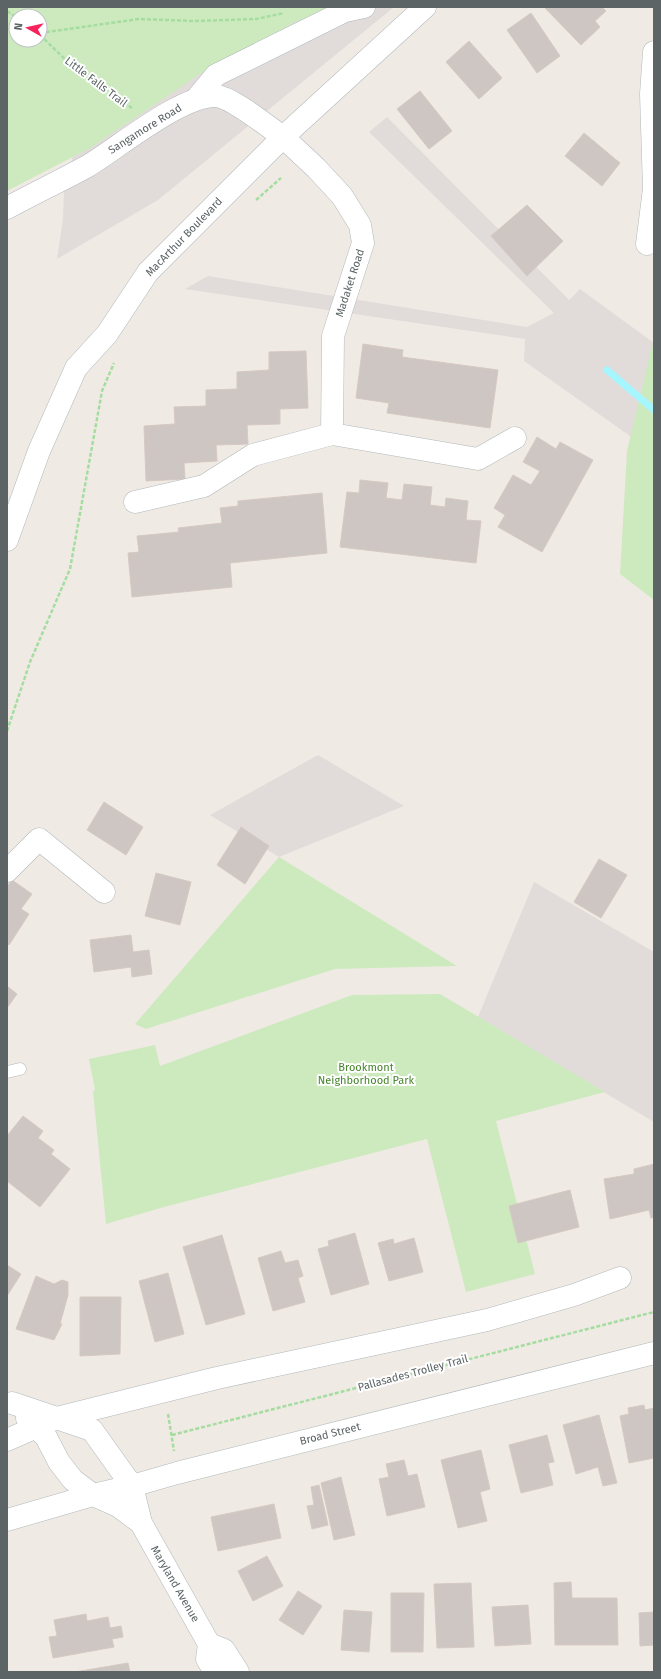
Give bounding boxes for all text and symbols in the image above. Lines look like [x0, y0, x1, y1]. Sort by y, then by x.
north arrow [8, 8, 48, 48]
text: N [12, 22, 26, 31]
street label: Little Falls Trail [62, 54, 130, 110]
street label: Sangamore Road [106, 101, 184, 157]
street label: MacArthur Boulevard [143, 195, 225, 279]
street label: Madaket Road [333, 247, 367, 319]
park label: Brookmont Neighborhood Park [318, 1061, 415, 1087]
street label: Pallasades Trolley Trail [357, 1352, 469, 1394]
street label: Broad Street [298, 1420, 362, 1448]
street label: Maryland Avenue [148, 1544, 202, 1624]

